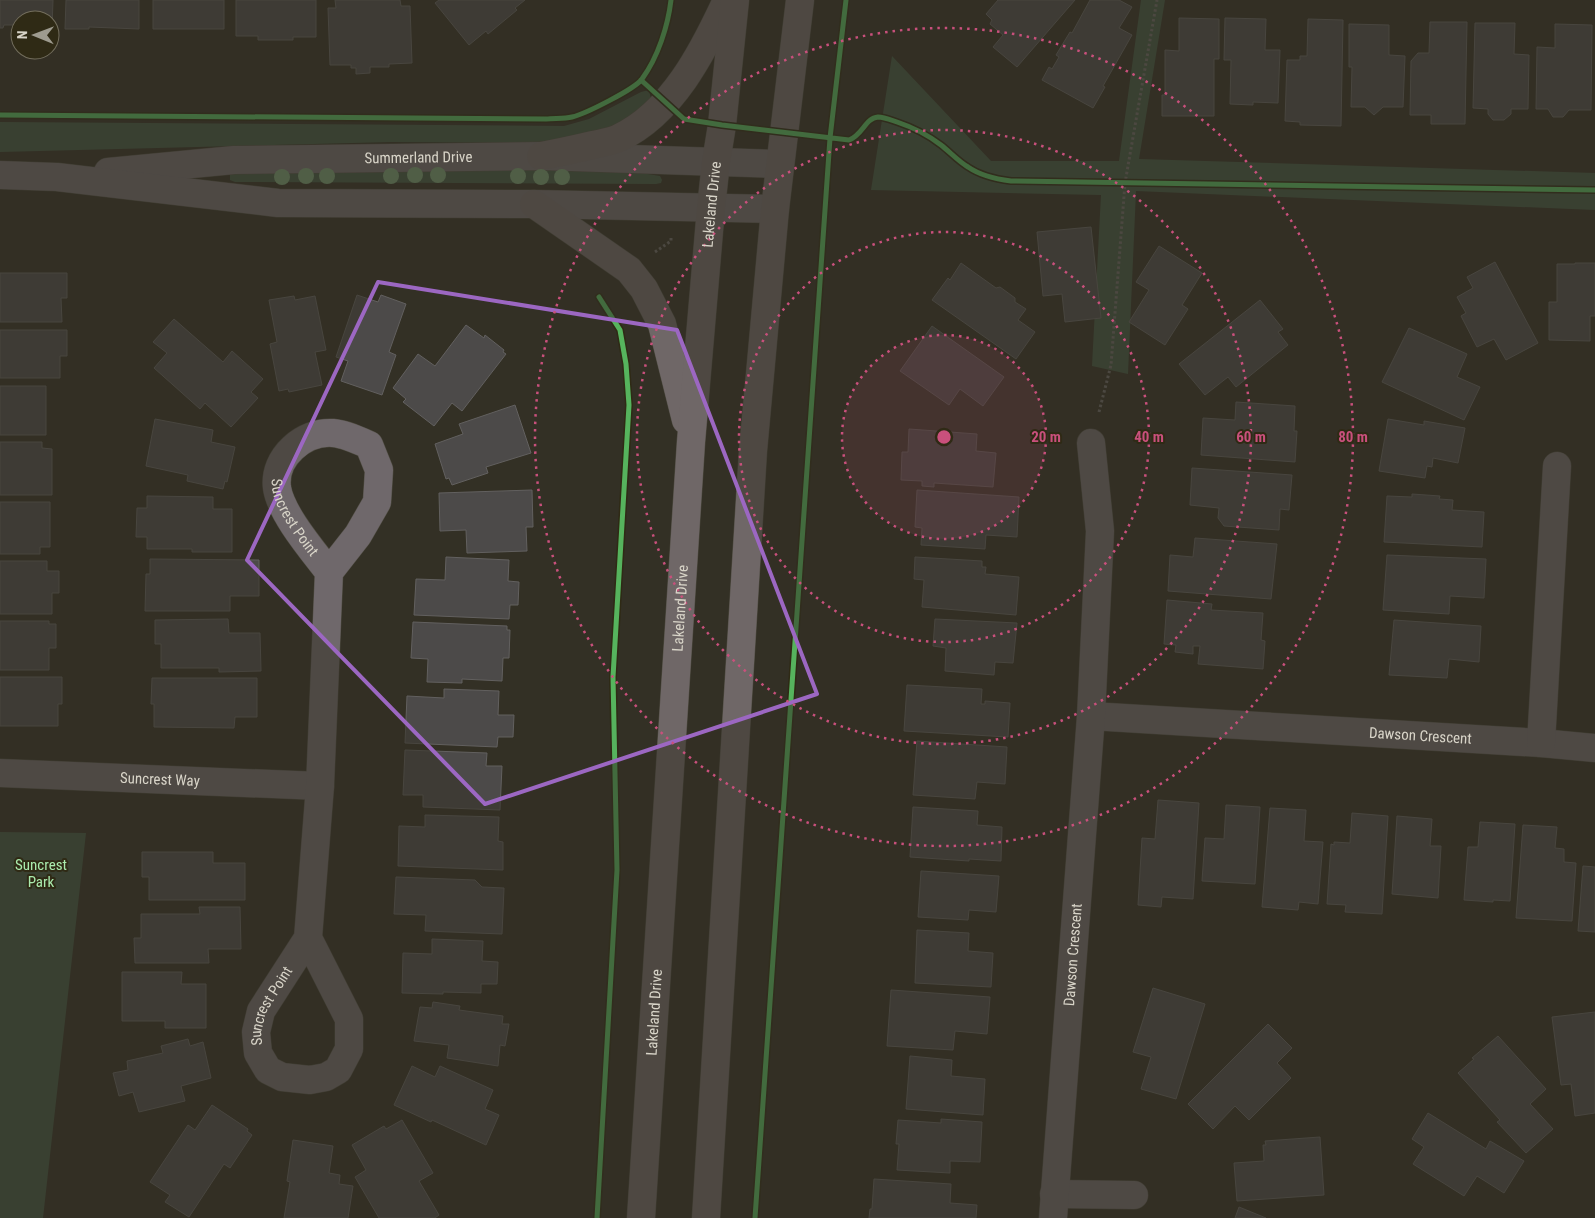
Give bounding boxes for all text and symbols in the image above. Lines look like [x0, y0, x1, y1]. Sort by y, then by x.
north arrow [10, 10, 60, 60]
text: N [14, 30, 30, 39]
street label: Summerland Drive [364, 148, 473, 167]
street label: Lakeland Drive [699, 160, 725, 248]
centre of rings [935, 428, 953, 446]
text: 20 m [1031, 428, 1061, 446]
text: 40 m [1134, 428, 1164, 446]
text: 60 m [1236, 428, 1266, 446]
text: 80 m [1338, 428, 1368, 446]
street label: Suncrest Point [268, 479, 322, 560]
street label: Lakeland Drive [669, 564, 692, 652]
street label: Dawson Crescent [1368, 724, 1472, 748]
street label: Suncrest Way [120, 769, 200, 790]
park label: Suncrest Park [15, 856, 67, 891]
street label: Dawson Crescent [1060, 903, 1086, 1007]
street label: Suncrest Point [247, 963, 296, 1046]
street label: Lakeland Drive [642, 969, 666, 1056]

